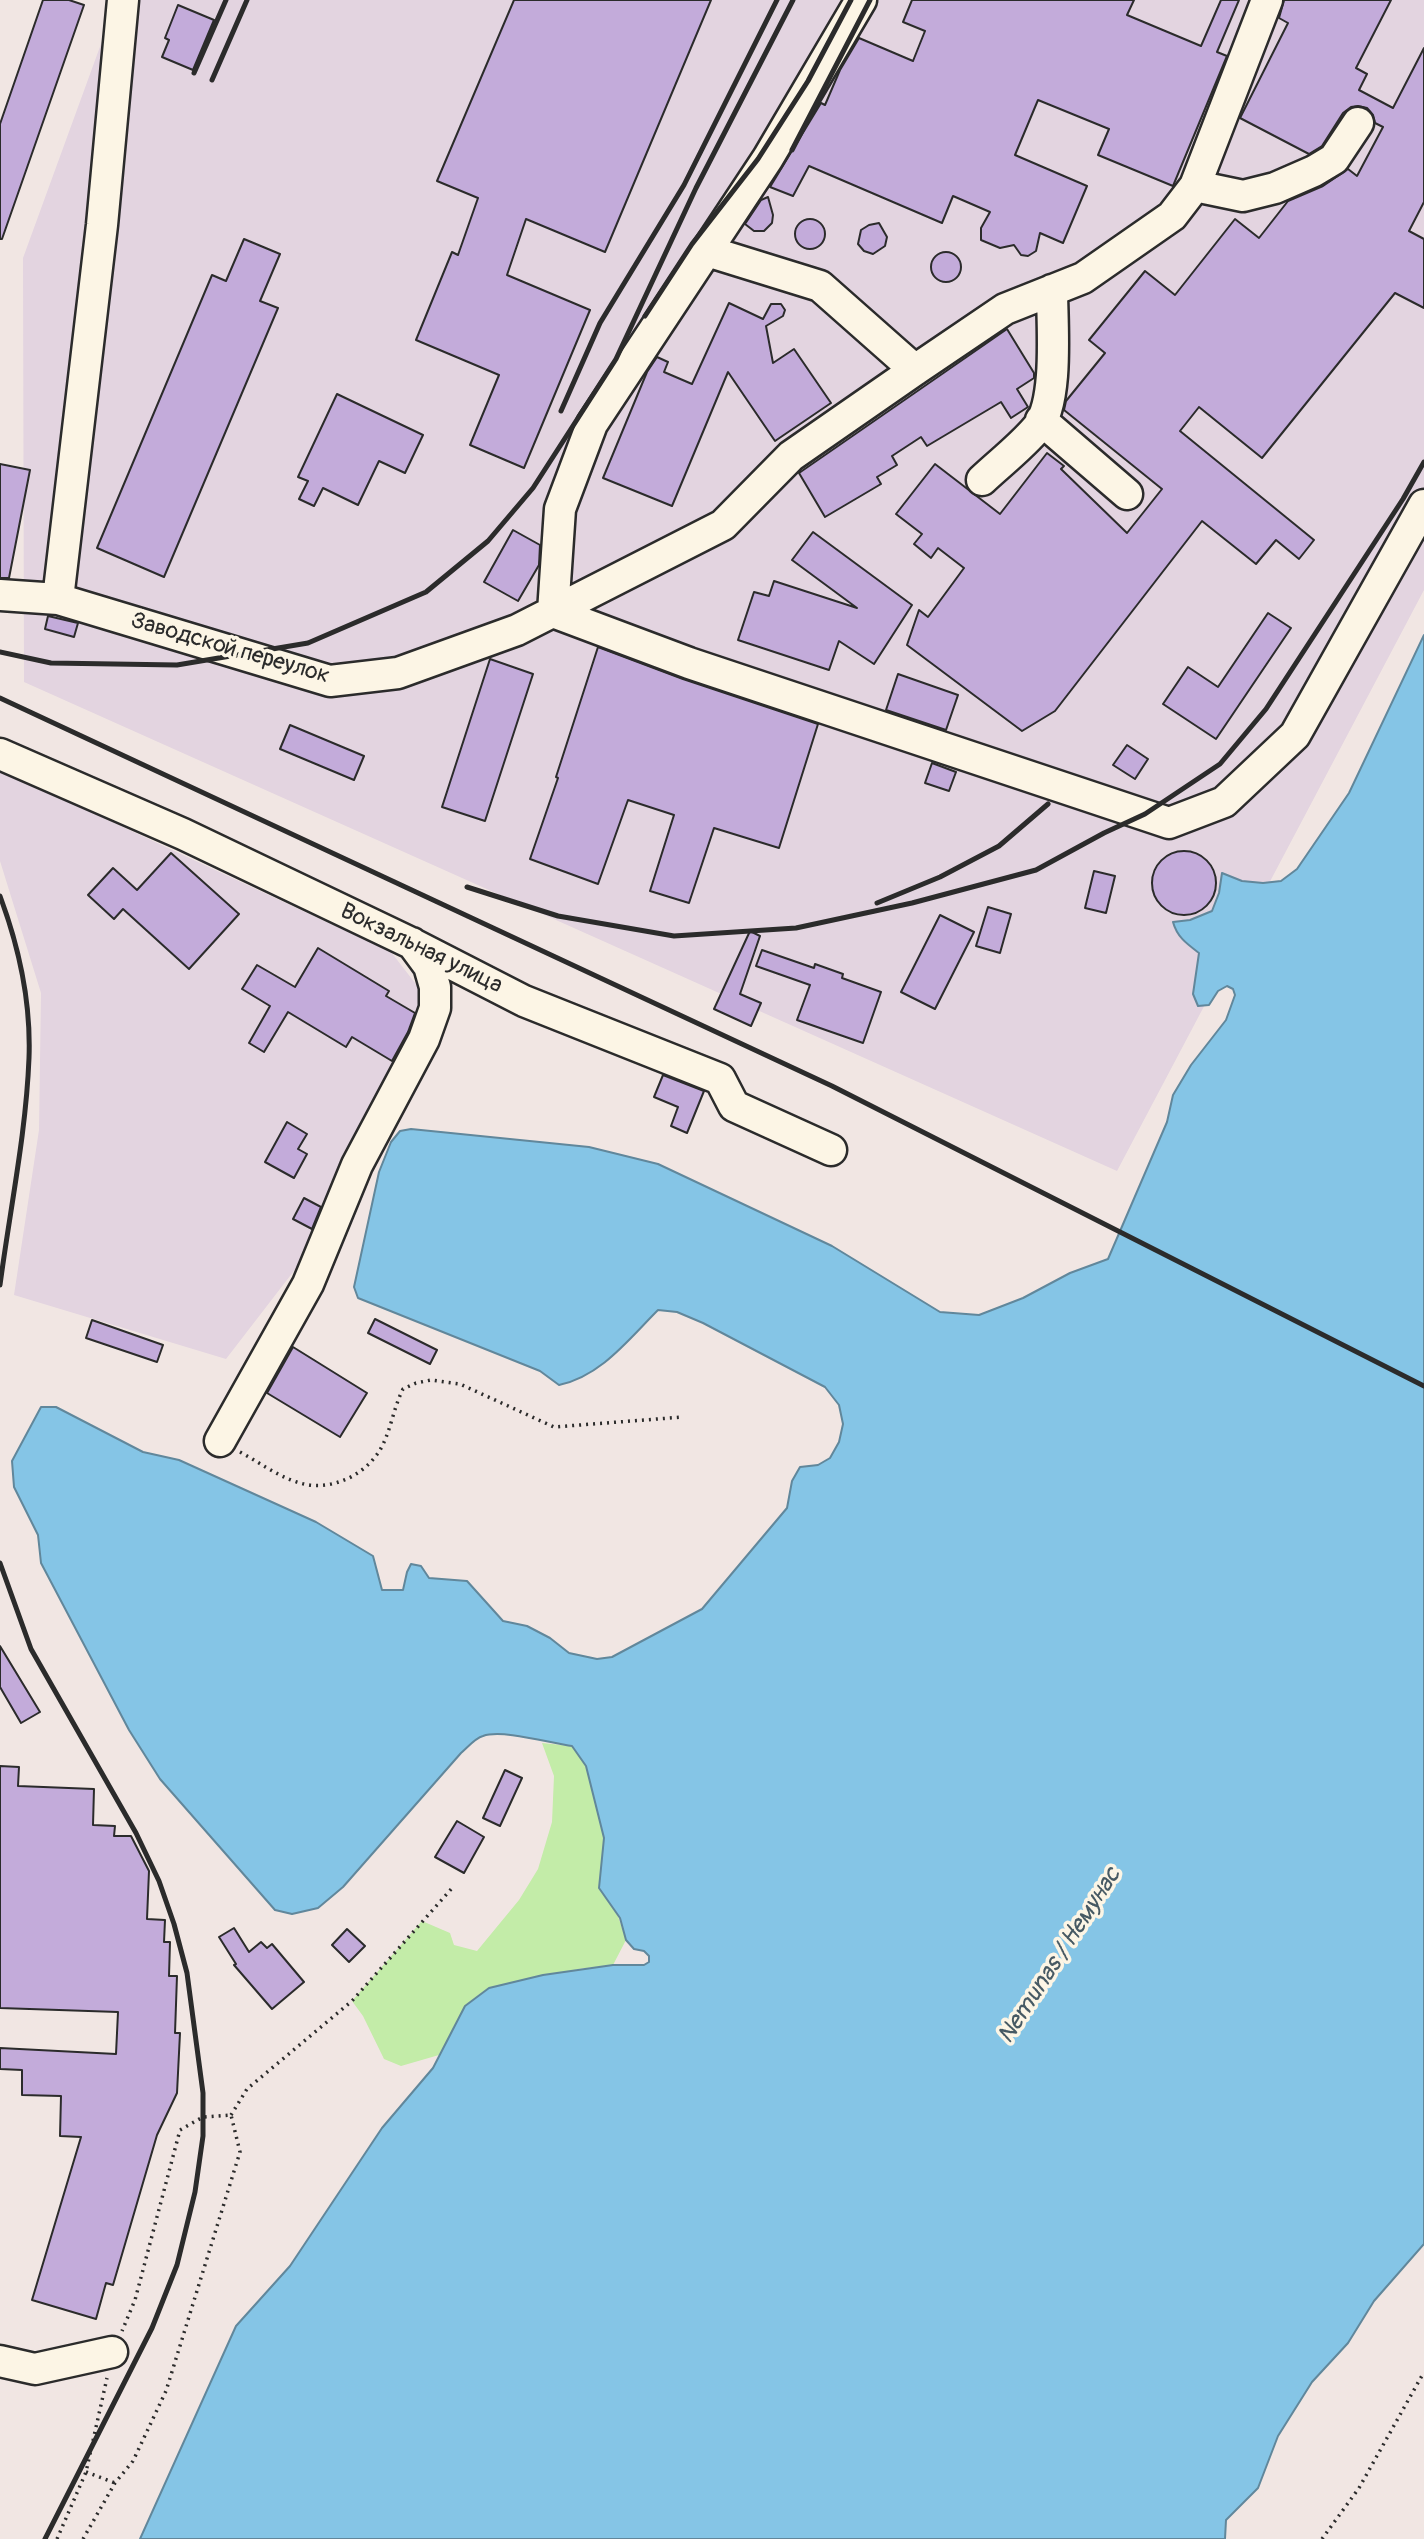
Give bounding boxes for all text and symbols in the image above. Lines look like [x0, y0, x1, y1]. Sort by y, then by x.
street label: Заводской переулок [128, 607, 332, 691]
street label: Вокзальная улица [335, 898, 507, 1000]
water label: Nemunas / Немунас [992, 1863, 1128, 2049]

